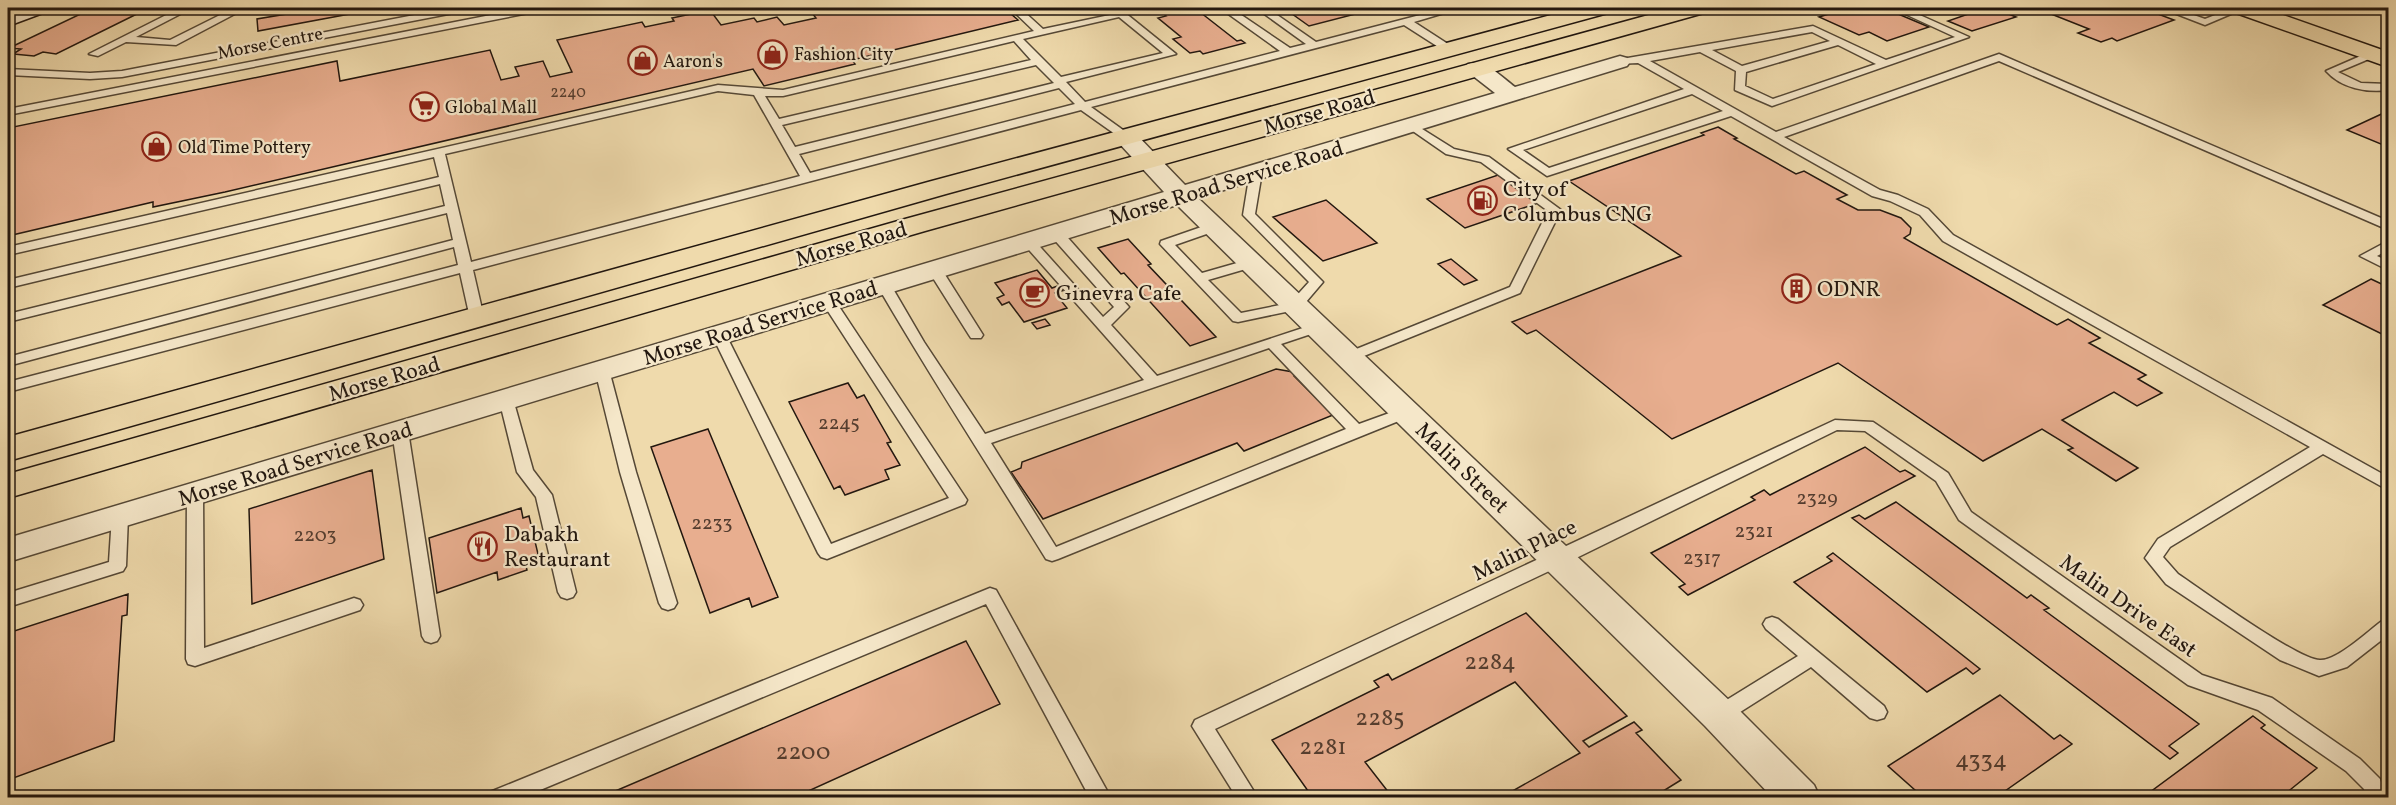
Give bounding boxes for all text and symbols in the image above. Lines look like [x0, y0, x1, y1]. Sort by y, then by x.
street label: Morse Centre [215, 22, 325, 67]
shop icon: Fashion City [757, 38, 789, 70]
place label: Fashion City [794, 43, 893, 68]
shop icon: Aaron's [626, 45, 658, 77]
place label: Aaron's [663, 50, 723, 75]
house number: 2240 [550, 82, 586, 104]
street label: Morse Road [1260, 83, 1379, 144]
supermarket icon: Global Mall [408, 91, 440, 123]
place label: Global Mall [445, 96, 537, 121]
shop icon: Old Time Pottery [141, 131, 173, 163]
street label: Morse Road Service Road [1106, 134, 1348, 235]
place label: Old Time Pottery [178, 136, 311, 161]
place label: City of Columbus CNG [1503, 175, 1652, 231]
fuel station icon: City of Columbus CNG [1466, 185, 1498, 217]
street label: Morse Road [792, 215, 911, 276]
building icon: ODNR [1780, 272, 1812, 304]
street label: Morse Road Service Road [640, 274, 882, 375]
place label: ODNR [1817, 275, 1881, 306]
cafe icon: Ginevra Cafe [1019, 276, 1051, 308]
place label: Ginevra Cafe [1056, 279, 1182, 310]
street label: Morse Road [325, 350, 444, 411]
house number: 2245 [818, 410, 860, 438]
street label: Morse Road Service Road [175, 415, 417, 516]
street label: Malin Street [1407, 416, 1515, 522]
house number: 2329 [1796, 485, 1838, 513]
house number: 2233 [691, 510, 733, 538]
street label: Malin Place [1468, 513, 1583, 590]
house number: 2321 [1735, 518, 1773, 546]
place label: Dabakh Restaurant [504, 520, 611, 576]
house number: 2203 [293, 522, 337, 550]
restaurant icon: Dabakh Restaurant [467, 530, 499, 562]
house number: 2317 [1683, 545, 1721, 573]
street label: Malin Drive East [2052, 548, 2203, 666]
house number: 2284 [1464, 646, 1516, 680]
house number: 2285 [1355, 702, 1405, 736]
house number: 2281 [1299, 731, 1347, 765]
house number: 2200 [776, 736, 830, 770]
house number: 4334 [1955, 744, 2007, 778]

